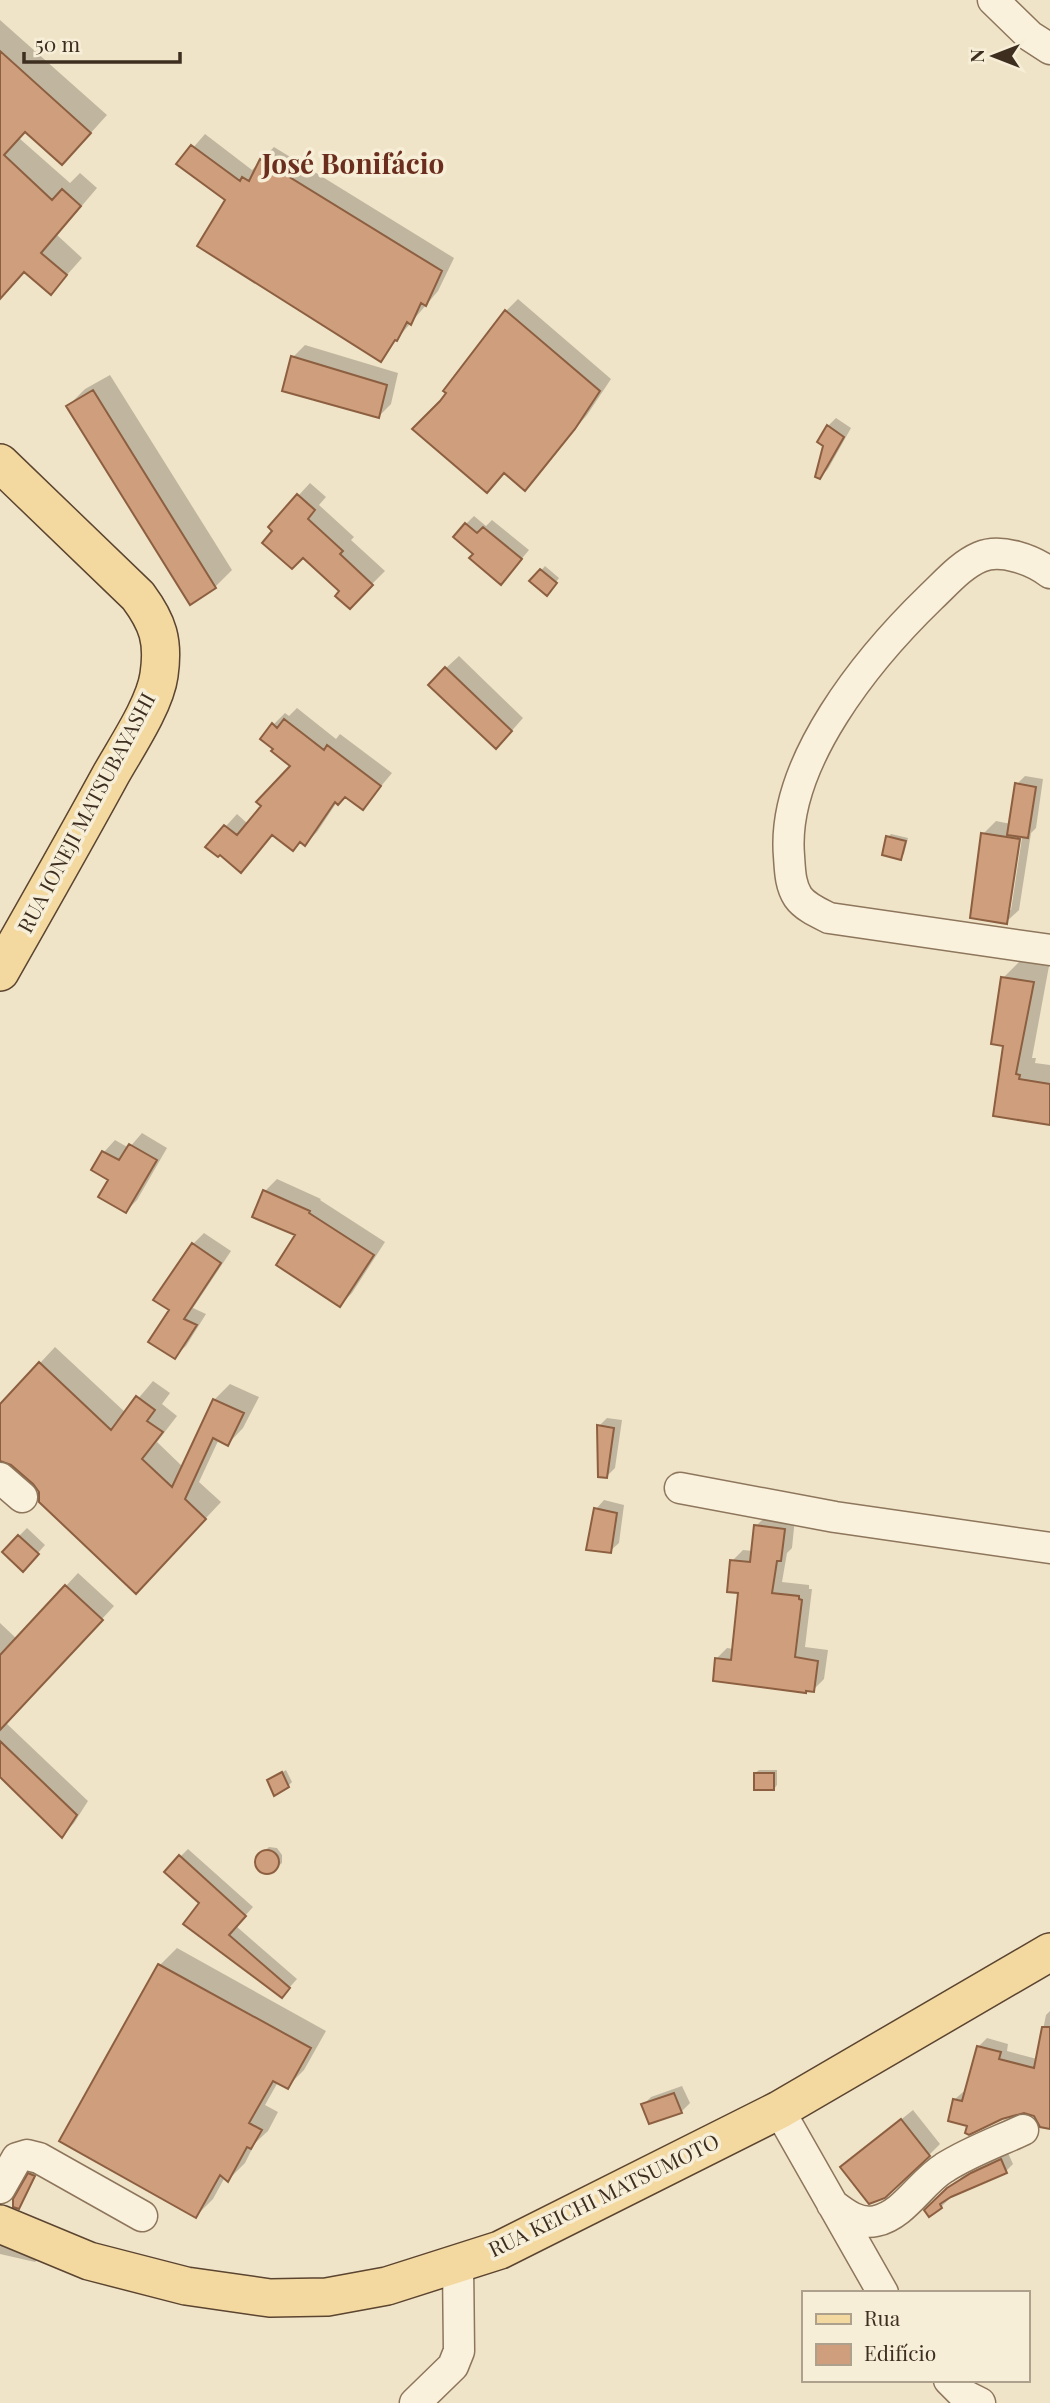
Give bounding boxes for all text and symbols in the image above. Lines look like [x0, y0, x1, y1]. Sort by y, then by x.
scale bar [24, 21, 180, 65]
north arrow [959, 21, 1029, 91]
text: 50 m [35, 29, 81, 57]
text: N [963, 49, 989, 63]
district label: José Bonifácio [261, 144, 444, 181]
street label: RUA IONEJI MATSUBAYASHI [10, 687, 161, 937]
street label: RUA KEICHI MATSUMOTO [483, 2126, 723, 2262]
legend [802, 2291, 1029, 2382]
text: Rua [864, 2303, 901, 2331]
text: Edifício [864, 2338, 936, 2366]

